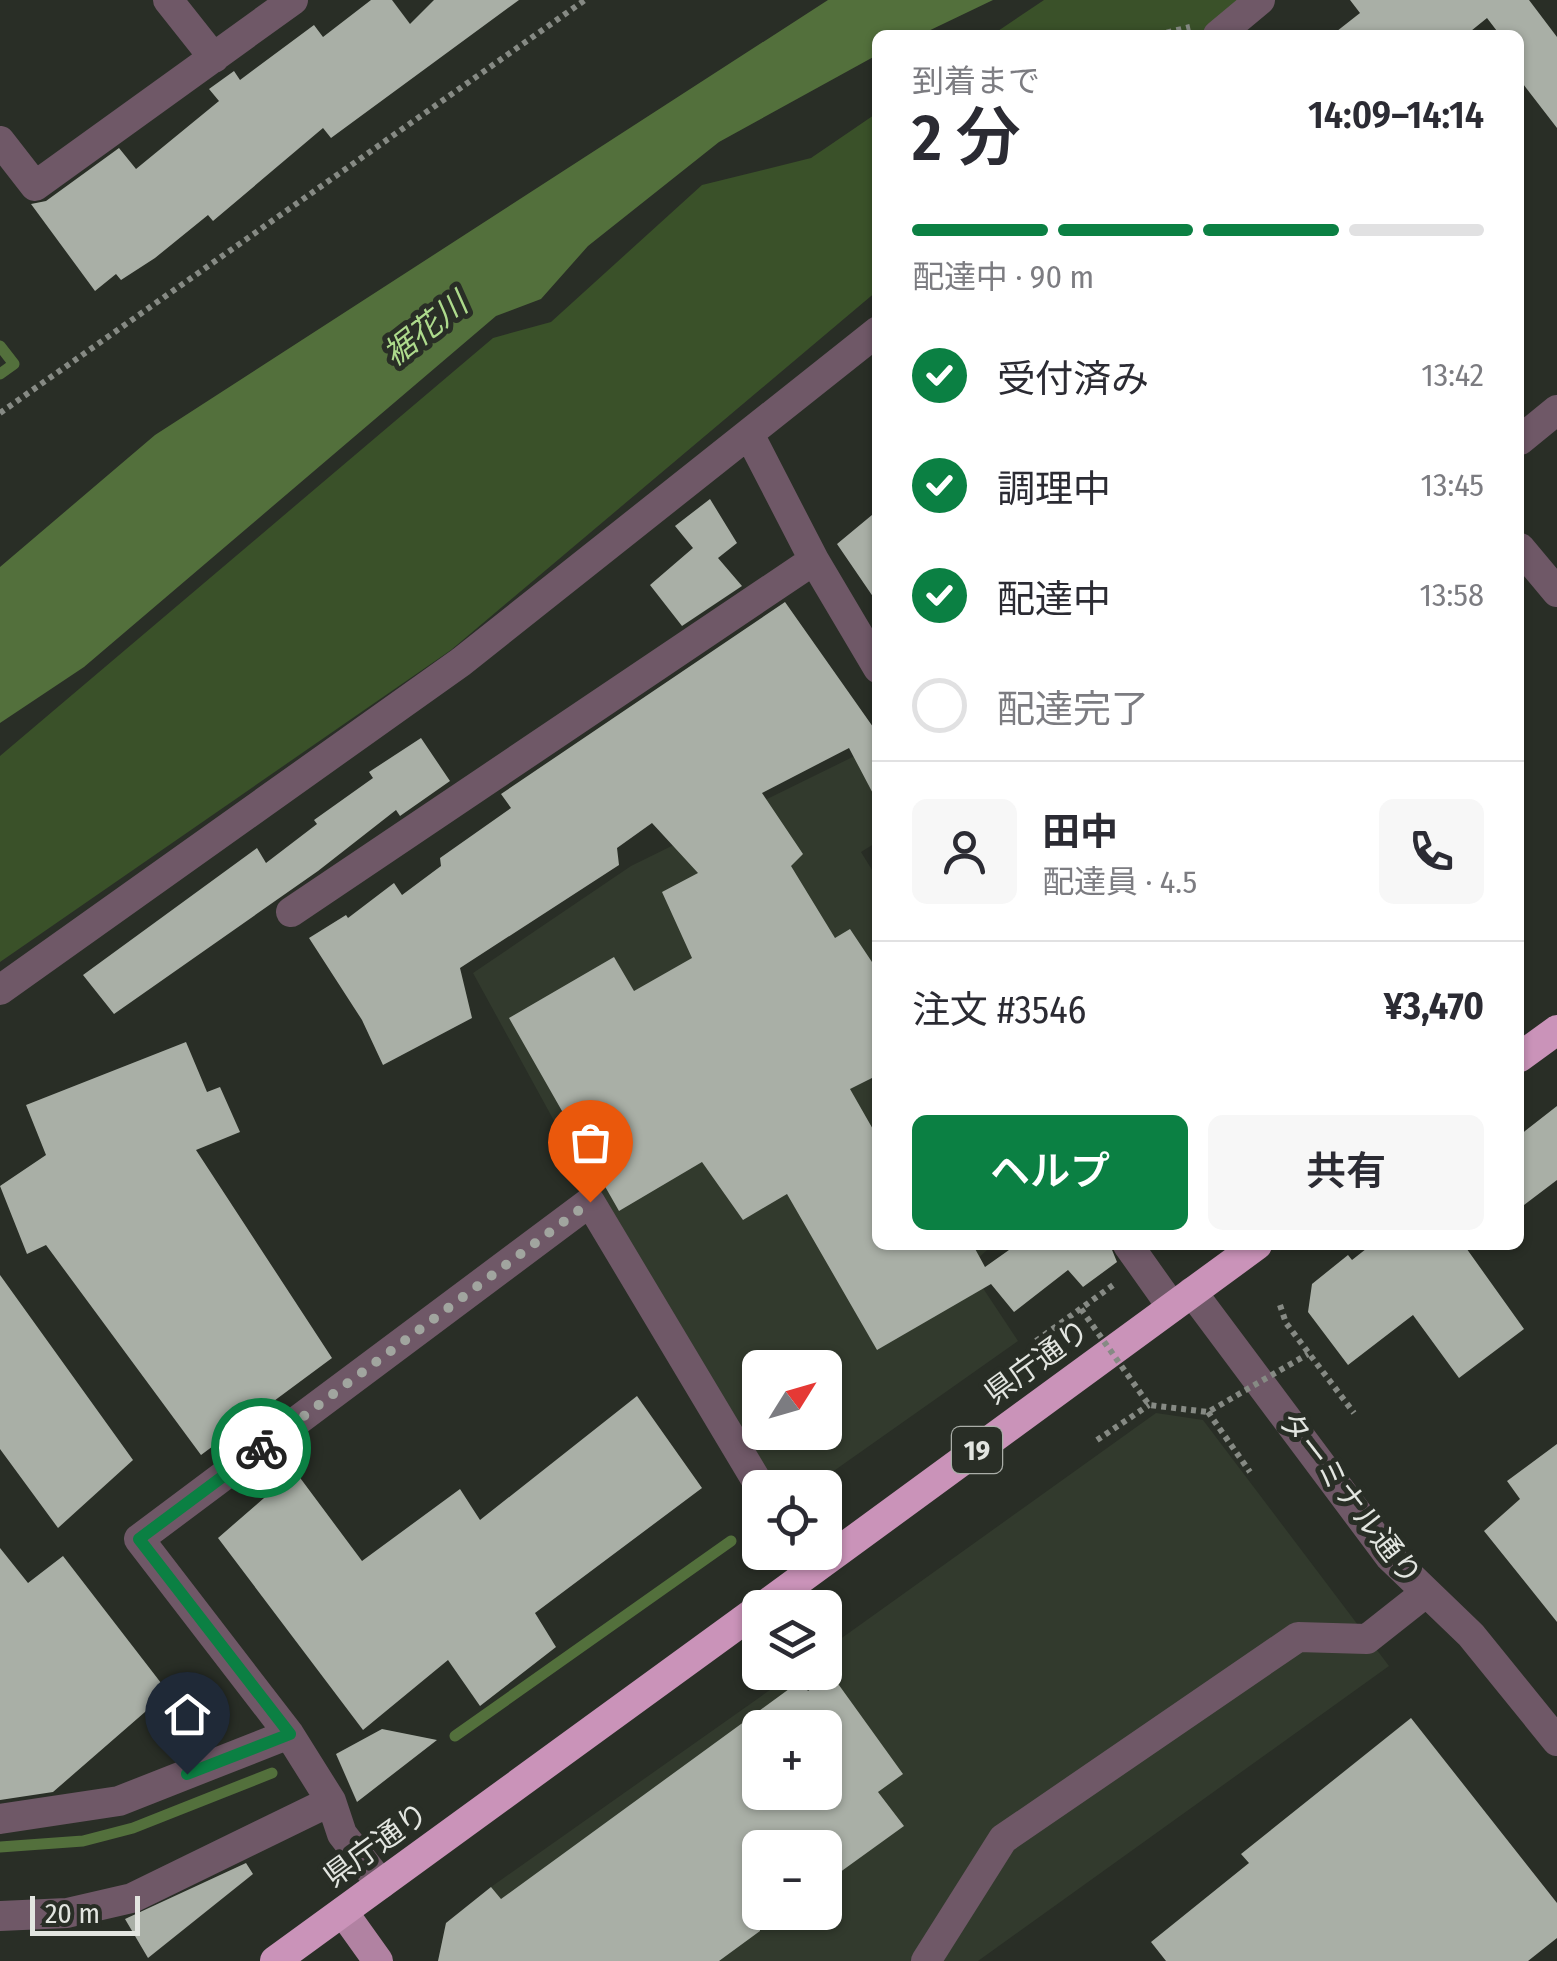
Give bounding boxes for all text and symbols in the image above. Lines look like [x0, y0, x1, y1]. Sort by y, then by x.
text: 到着まで [912, 62, 1040, 100]
text: 14:09–14:14 [1308, 92, 1484, 138]
text: 2 分 [912, 99, 1021, 177]
text: 配達中 · 90 m [912, 258, 1094, 296]
water label: 裾花川 [375, 283, 477, 374]
icon: check [912, 348, 967, 403]
text: 受付済み [997, 356, 1149, 402]
text: 13:42 [1421, 356, 1484, 394]
icon: check [912, 458, 967, 513]
text: 調理中 [997, 466, 1111, 512]
text: 13:45 [1421, 466, 1484, 504]
icon: check [912, 568, 967, 623]
text: 配達中 [997, 576, 1111, 622]
text: 13:58 [1419, 576, 1484, 614]
text: 配達完了 [997, 686, 1149, 732]
button: person [912, 799, 1017, 904]
button: phone [1379, 799, 1484, 904]
text: 田中 [1042, 809, 1118, 855]
text: 配達員 · 4.5 [1042, 863, 1197, 901]
text: ¥3,470 [1384, 983, 1484, 1029]
text: 注文 #3546 [912, 987, 1086, 1033]
pin [548, 1100, 633, 1203]
icon: bag [563, 1115, 618, 1170]
button: ヘルプ [912, 1115, 1188, 1230]
button: 共有 [1208, 1115, 1484, 1230]
street label: 県庁通り [978, 1312, 1096, 1412]
north arrow [742, 1350, 842, 1450]
map controls [742, 1350, 842, 1930]
courier [211, 1398, 311, 1498]
street label: ターミナル通り [1271, 1404, 1429, 1592]
icon: bike [234, 1421, 289, 1476]
road number: 19 [952, 1427, 1002, 1473]
button: locate [742, 1470, 842, 1570]
button: layers [742, 1590, 842, 1690]
pin [145, 1672, 230, 1775]
icon: home [160, 1687, 215, 1742]
button: + [742, 1710, 842, 1810]
street label: 県庁通り [317, 1795, 435, 1895]
button: − [742, 1830, 842, 1930]
scale bar [30, 1891, 140, 1936]
text: 20 m [45, 1897, 100, 1930]

